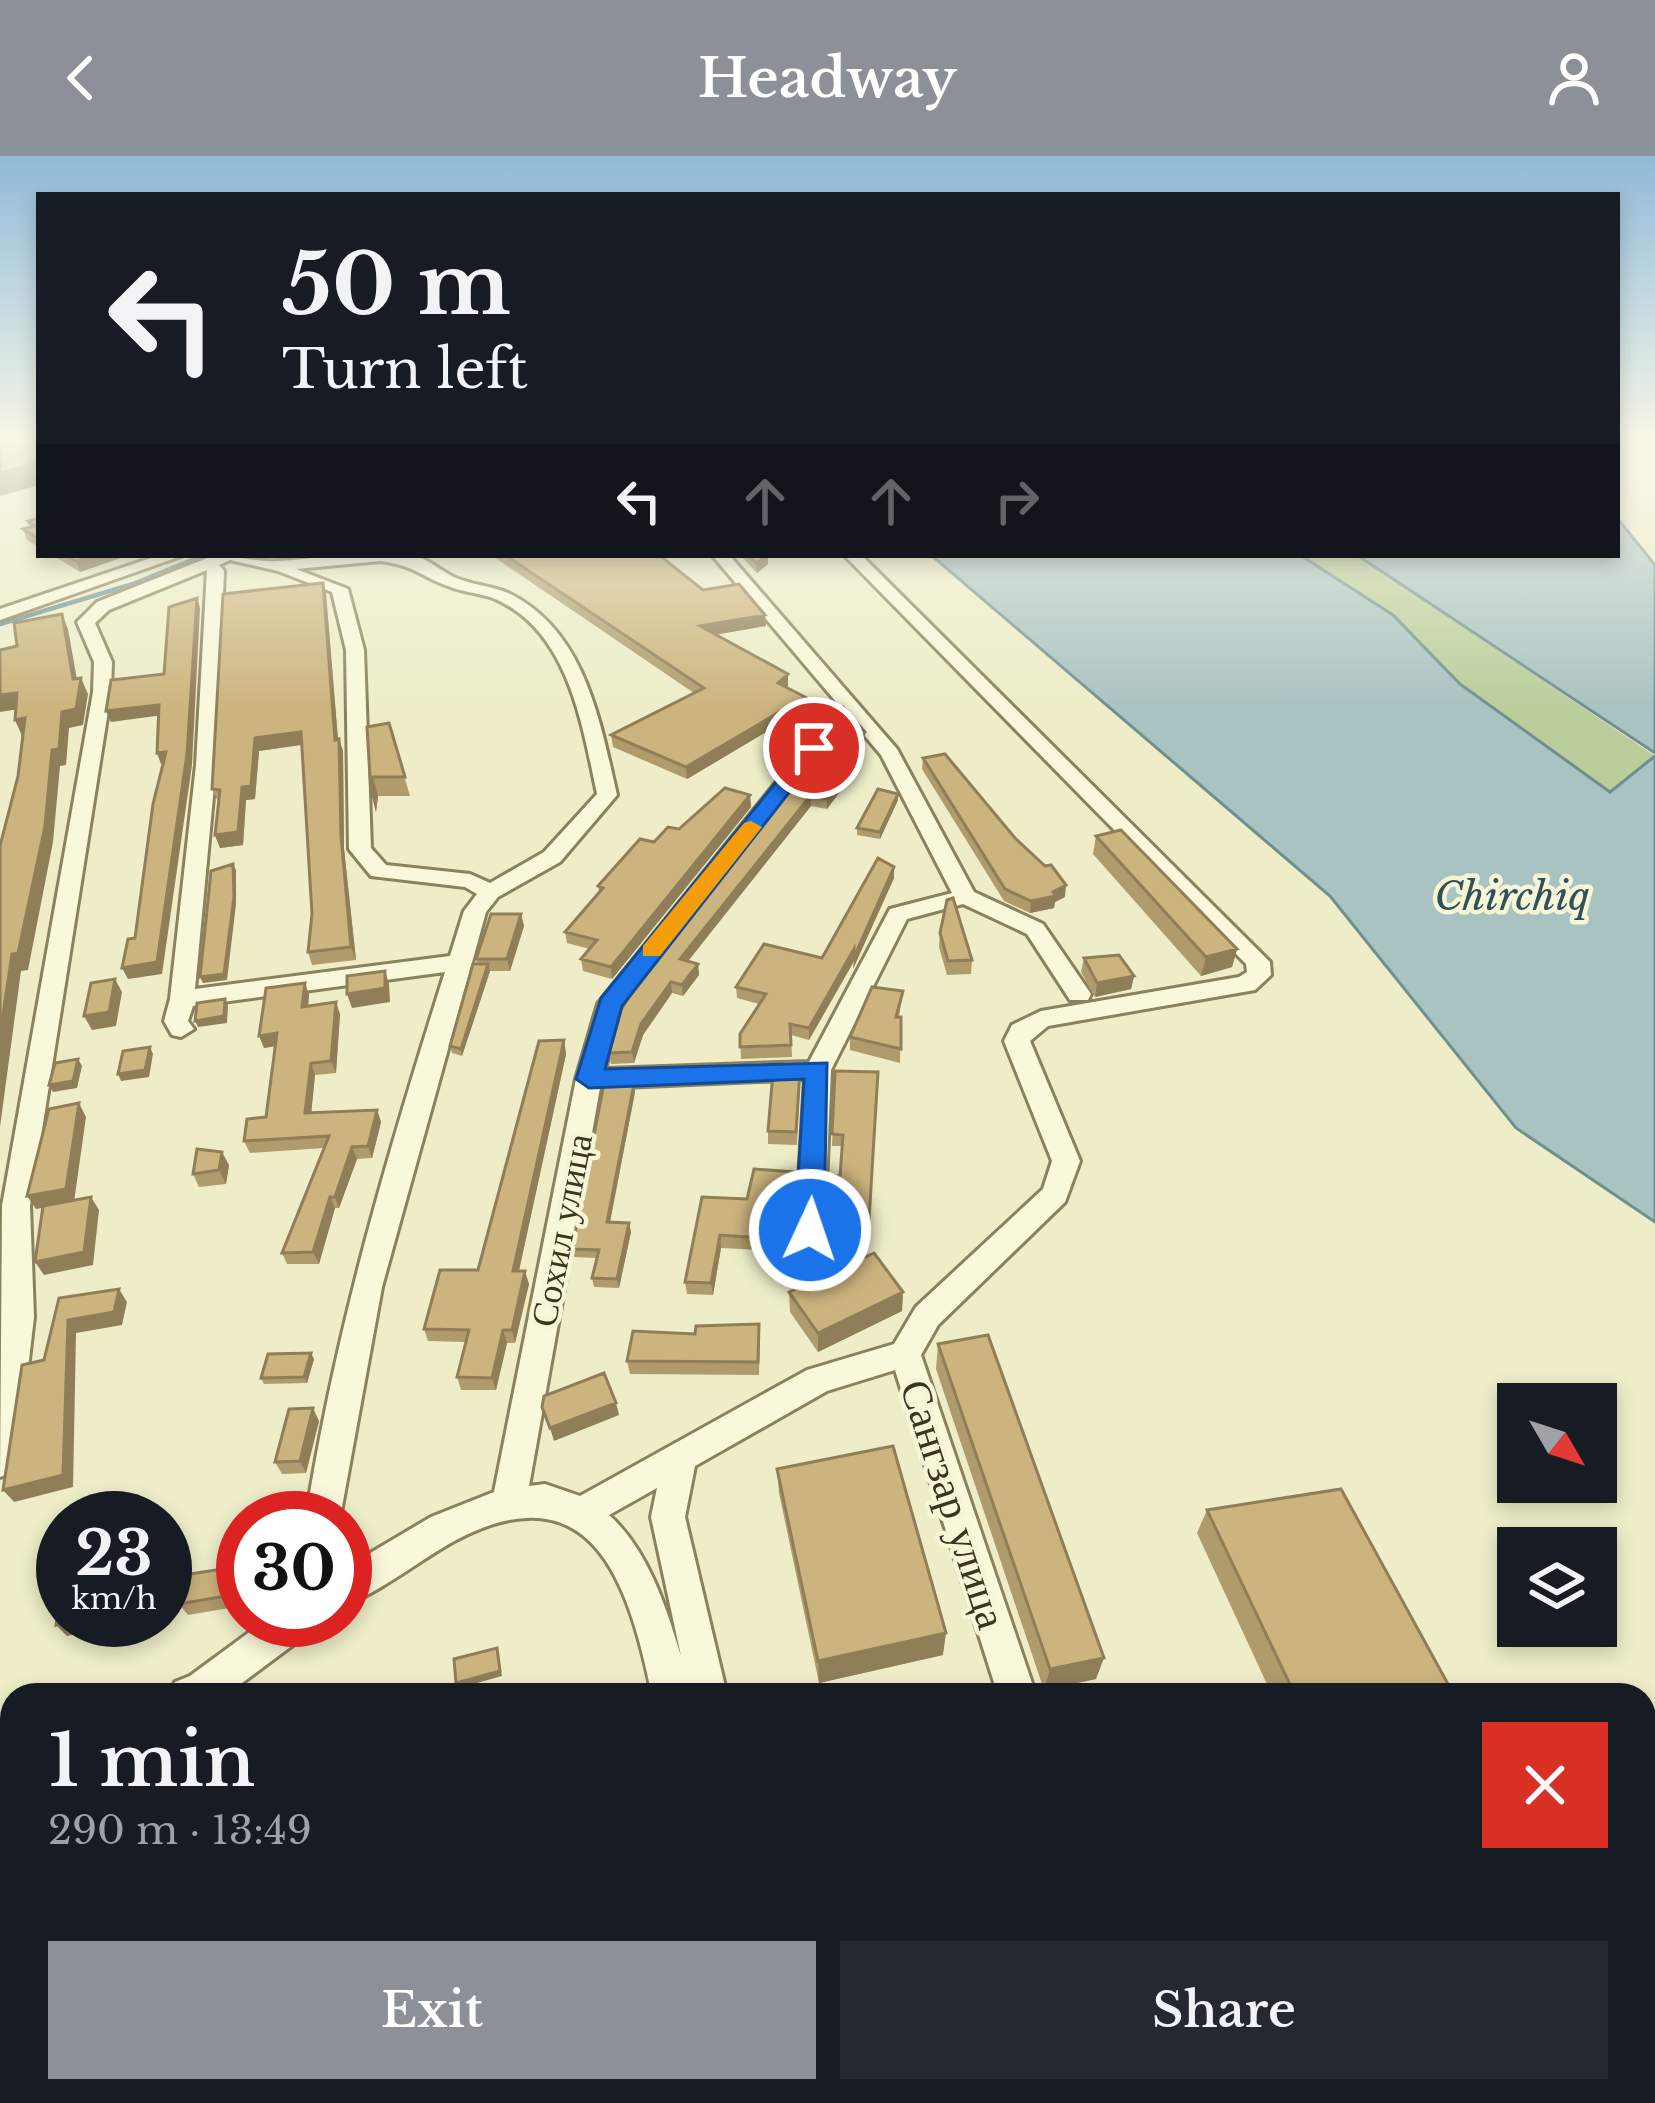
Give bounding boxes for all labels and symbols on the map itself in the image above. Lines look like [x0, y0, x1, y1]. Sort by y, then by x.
pin [763, 697, 865, 799]
water label: Chirchiq [1434, 872, 1590, 921]
street label: Сохил улица [521, 1130, 602, 1330]
position arrow [747, 1167, 873, 1293]
street label: Сангзар улица [889, 1373, 1019, 1635]
north arrow [1497, 1383, 1617, 1503]
speed limit sign: 30 [216, 1491, 372, 1647]

